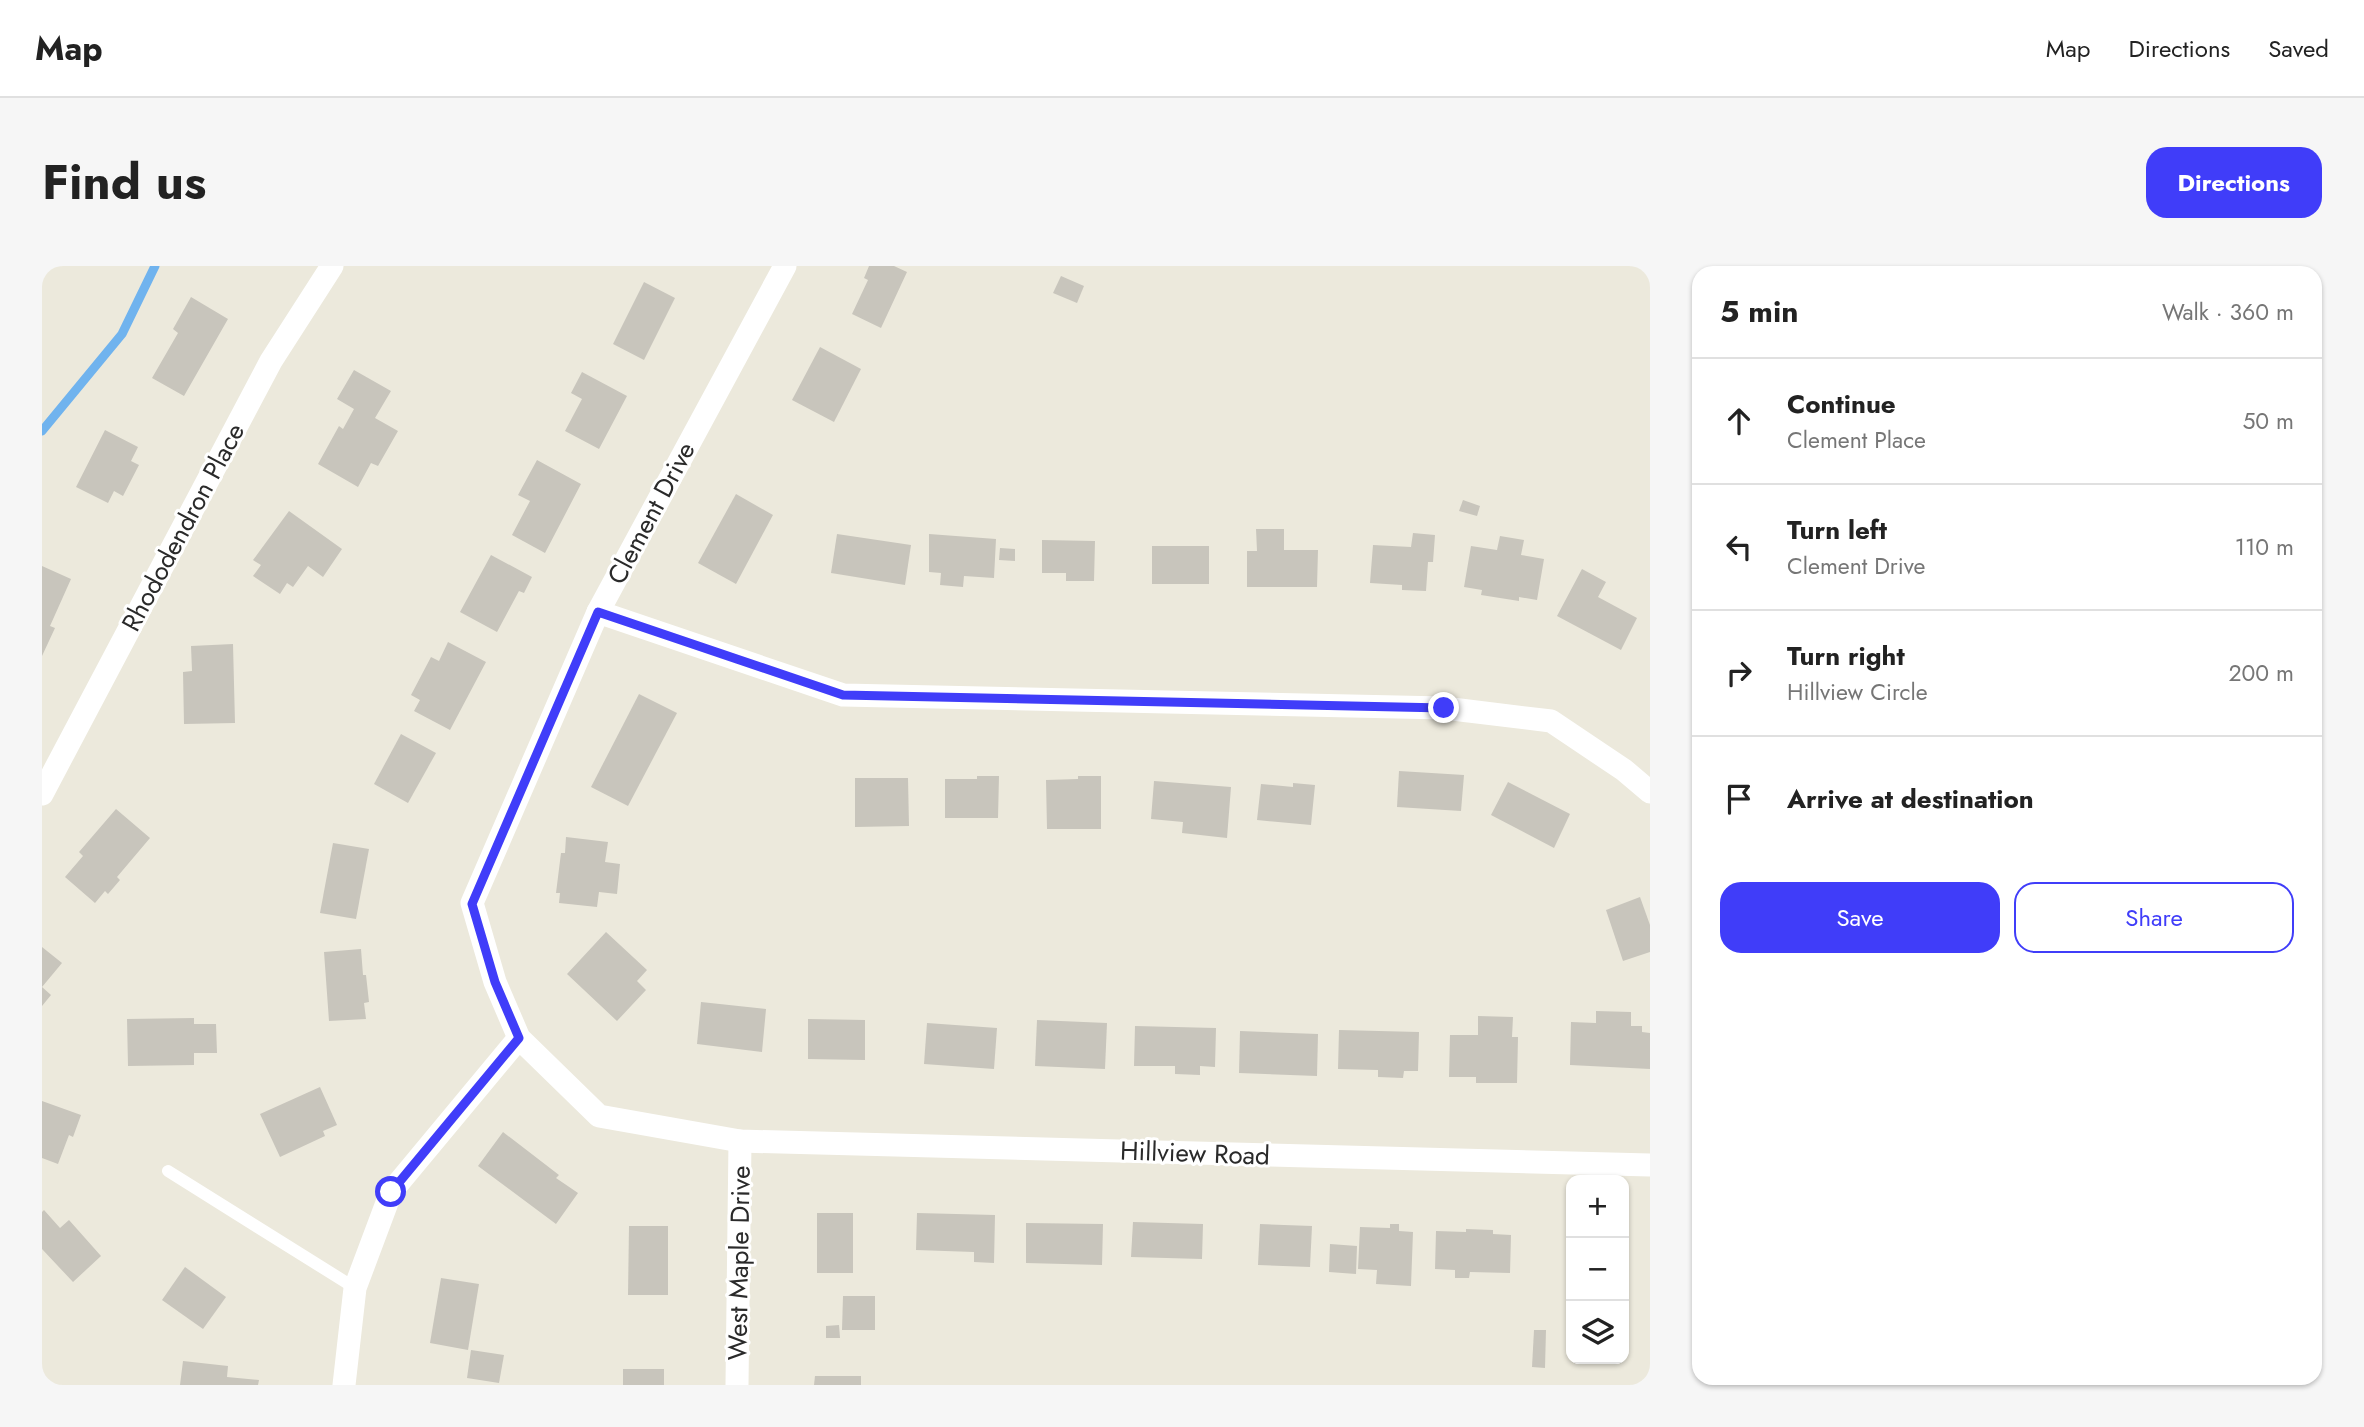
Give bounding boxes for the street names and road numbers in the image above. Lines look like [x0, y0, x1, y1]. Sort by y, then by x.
street label: Rhododendron Place [112, 416, 254, 638]
street label: Clement Drive [598, 435, 704, 591]
street label: Hillview Road [1119, 1131, 1271, 1175]
street label: West Maple Drive [718, 1165, 760, 1361]

